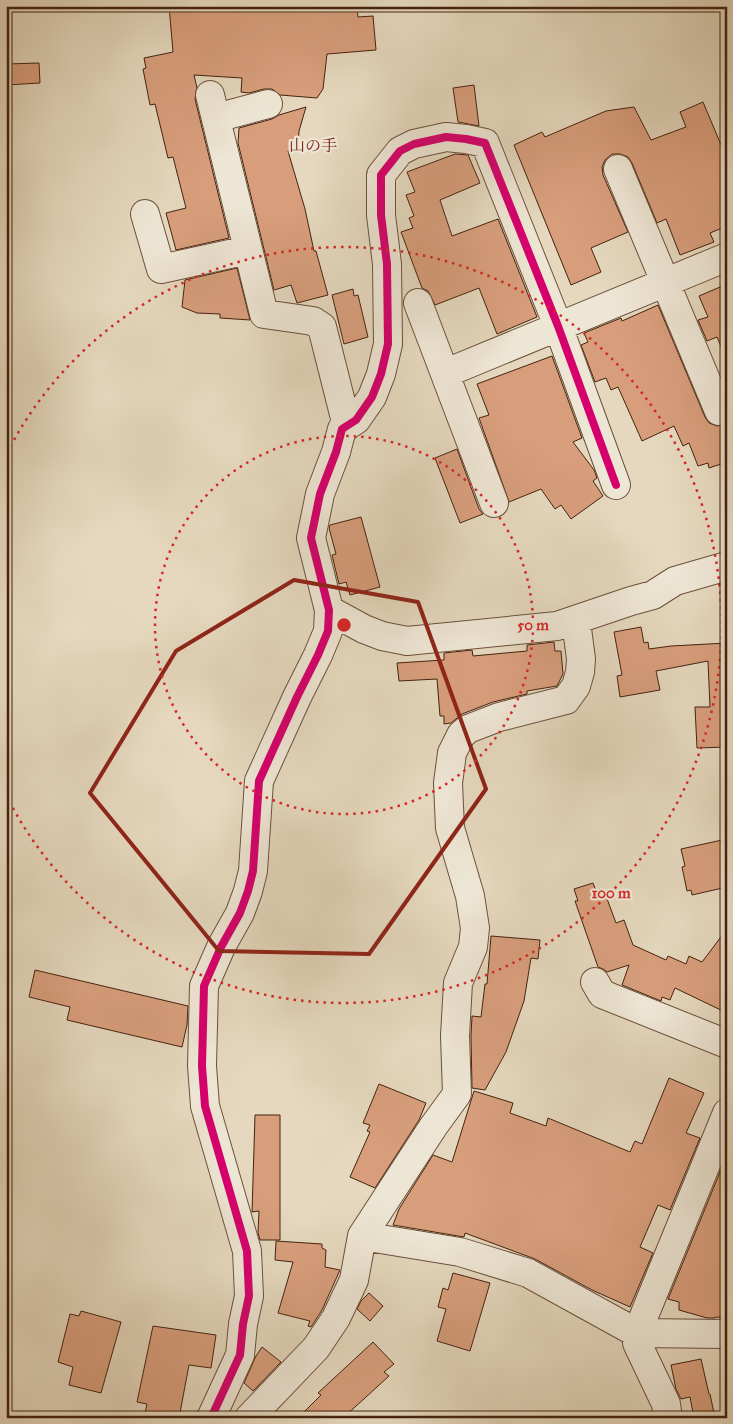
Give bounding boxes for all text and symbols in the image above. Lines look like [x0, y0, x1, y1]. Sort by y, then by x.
district label: 山の手 [289, 136, 337, 155]
centre of rings [335, 616, 353, 634]
text: 50 m [517, 616, 549, 634]
text: 100 m [591, 884, 631, 902]

